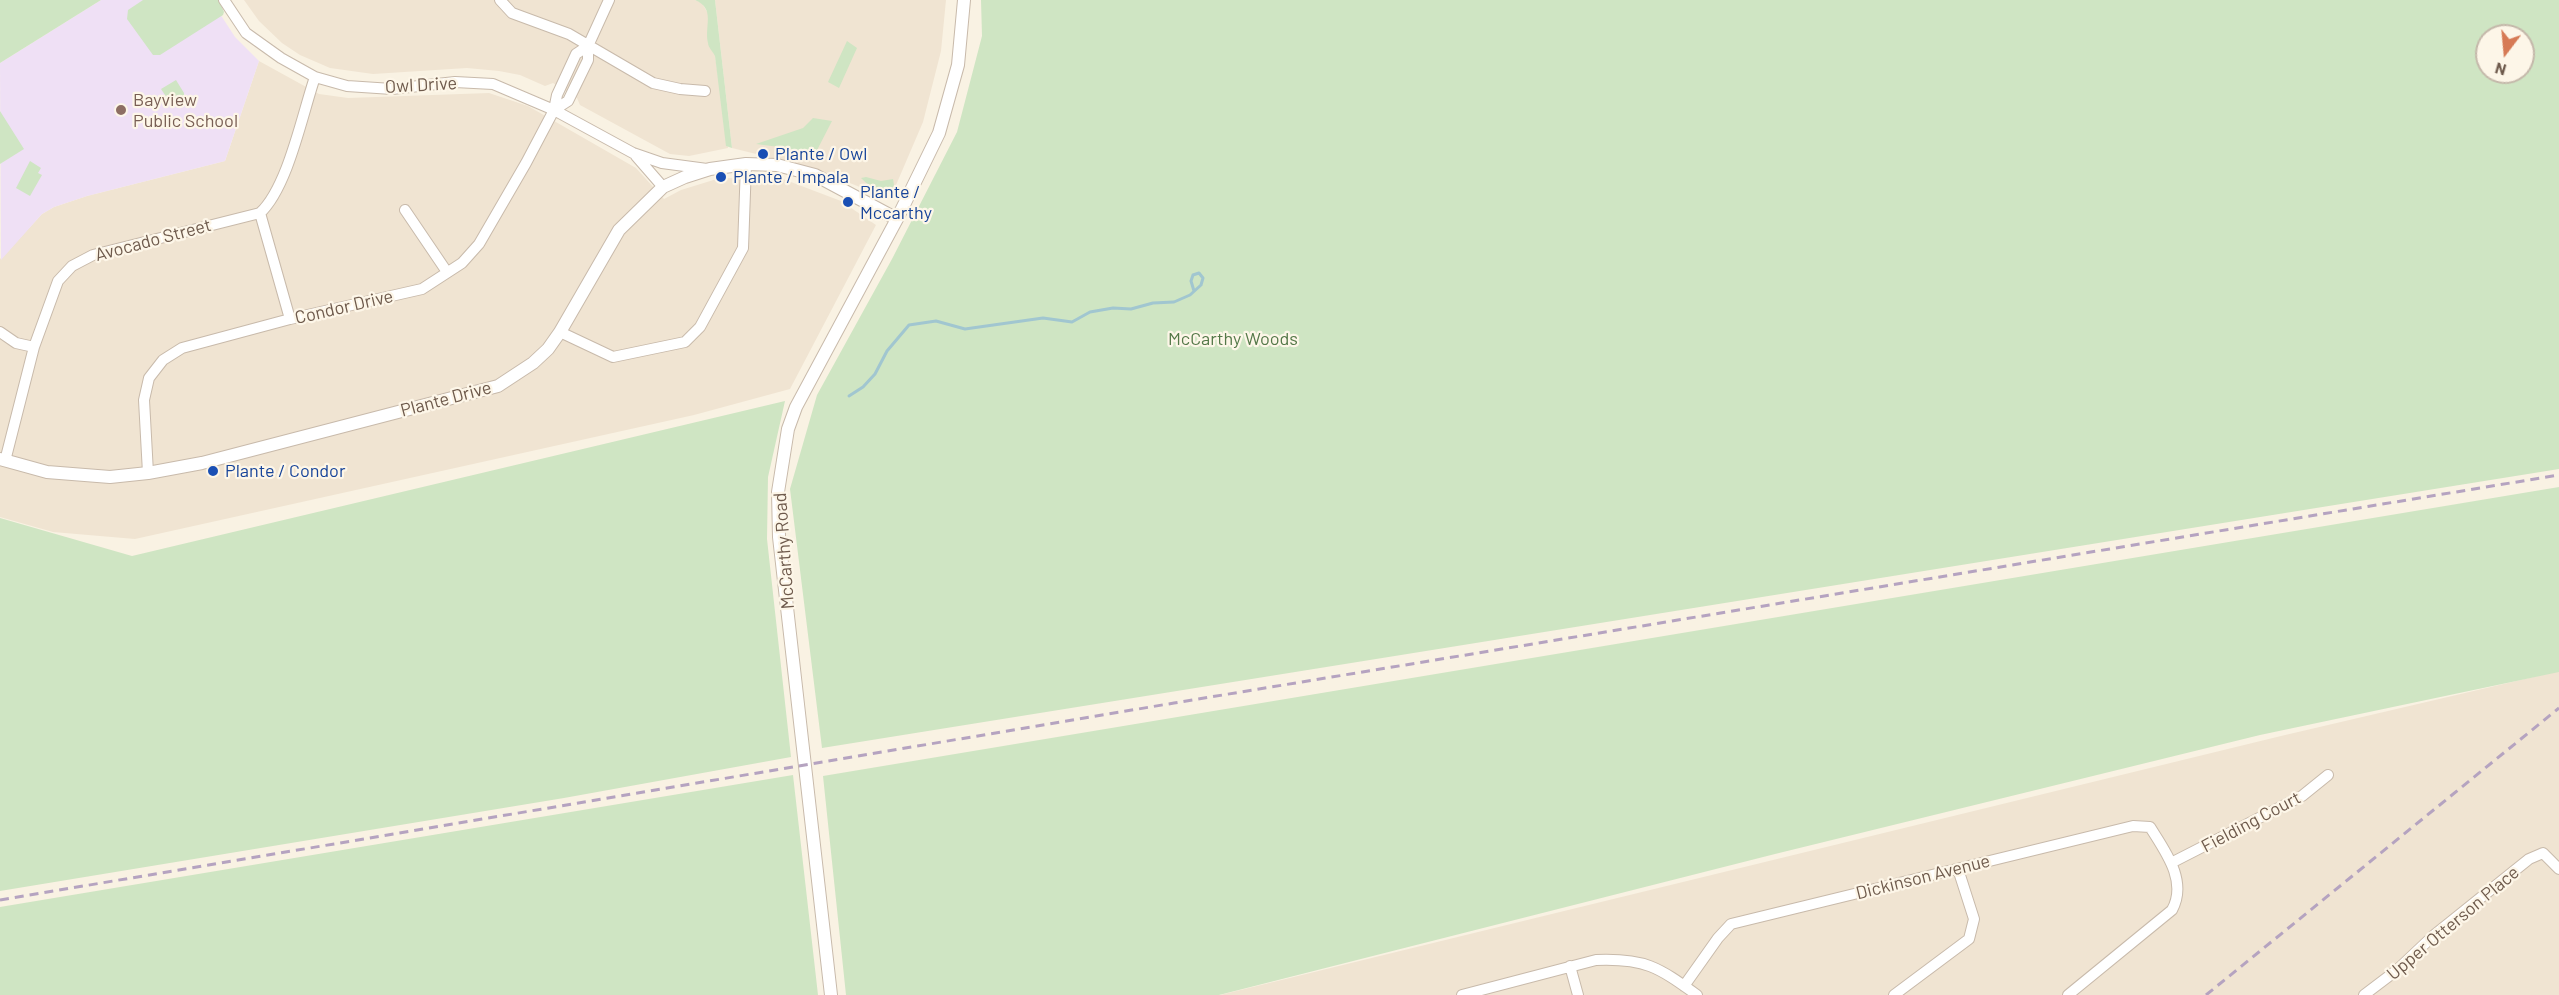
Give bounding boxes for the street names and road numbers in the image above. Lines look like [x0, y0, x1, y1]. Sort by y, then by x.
street label: Owl Drive [384, 72, 458, 98]
street label: Avocado Street [93, 214, 213, 266]
street label: Condor Drive [293, 285, 395, 329]
street label: Plante Drive [398, 376, 494, 422]
street label: McCarthy Road [769, 492, 799, 610]
street label: Fielding Court [2198, 787, 2304, 857]
street label: Dickinson Avenue [1854, 850, 1992, 904]
street label: Upper Otterson Place [2382, 861, 2524, 985]

